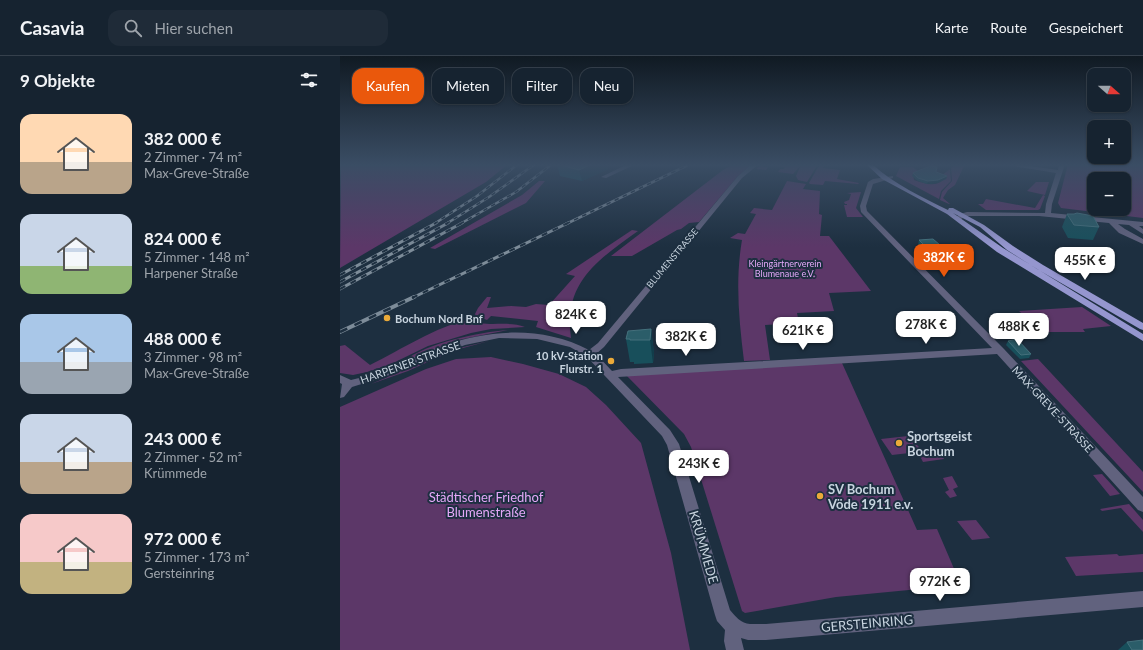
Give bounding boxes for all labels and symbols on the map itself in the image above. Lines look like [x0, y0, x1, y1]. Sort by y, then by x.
north arrow [1087, 68, 1131, 112]
street label: BLUMENSTRASSE [644, 226, 700, 290]
pin: 382K € [911, 244, 977, 278]
pin: 455K € [1052, 247, 1118, 281]
park label: Kleingärtnerverein Blumenaue e.V. [748, 258, 822, 279]
pin: 824K € [543, 301, 609, 335]
pin: 278K € [893, 311, 959, 345]
place label: Bochum Nord Bnf [395, 312, 483, 325]
marker: Bochum Nord Bnf [382, 313, 392, 323]
pin: 488K € [986, 313, 1052, 347]
pin: 621K € [770, 317, 836, 351]
pin: 382K € [653, 323, 719, 357]
street label: HARPENER STRASSE [358, 338, 462, 386]
place label: 10 kV-Station Flurstr. 1 [536, 349, 603, 375]
marker: 10 kV-Station Flurstr. 1 [606, 356, 616, 366]
street label: MAX-GREVE-STRASSE [1010, 363, 1096, 455]
place label: Sportsgeist Bochum [907, 428, 972, 459]
marker: Sportsgeist Bochum [894, 438, 904, 448]
pin: 243K € [666, 450, 732, 484]
place label: SV Bochum Vöde 1911 e.v. [827, 481, 913, 512]
park label: Städtischer Friedhof Blumenstraße [429, 489, 544, 520]
marker: SV Bochum Vöde 1911 e.v. [815, 491, 825, 501]
street label: KRÜMMEDE [686, 509, 722, 585]
pin: 972K € [907, 568, 973, 602]
street label: GERSTEINRING [820, 611, 914, 635]

